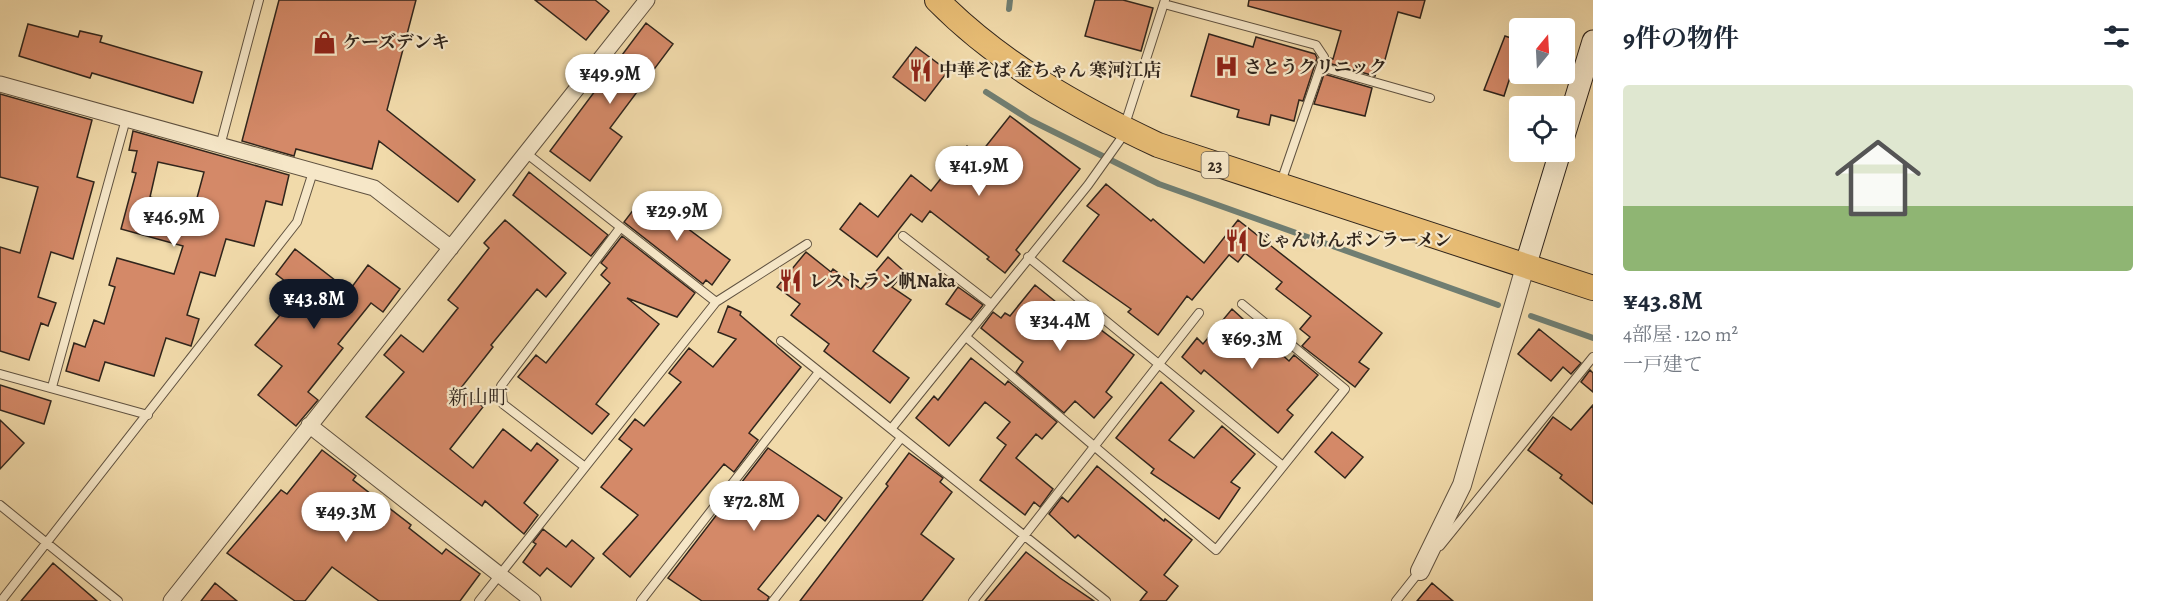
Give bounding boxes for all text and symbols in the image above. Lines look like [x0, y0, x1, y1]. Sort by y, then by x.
north arrow [1509, 18, 1575, 84]
map controls [1509, 18, 1575, 162]
icon: filters [2100, 20, 2133, 53]
text: 9件の物件 [1623, 21, 1739, 56]
shop icon: ケーズデンキ [312, 29, 338, 55]
place label: ケーズデンキ [343, 30, 449, 54]
pin: ¥49.9M [561, 54, 659, 105]
hospital icon: さとうクリニック [1213, 54, 1239, 80]
place label: さとうクリニック [1244, 55, 1387, 79]
restaurant icon: 中華そば 金ちゃん 寒河江店 [908, 57, 934, 83]
place label: 中華そば 金ちゃん 寒河江店 [939, 58, 1161, 82]
text: ¥49.9M [579, 60, 641, 87]
button: locate [1509, 96, 1575, 162]
icon: home [1824, 124, 1932, 232]
pin: ¥41.9M [930, 146, 1028, 197]
text: ¥41.9M [949, 152, 1009, 179]
road number: 23 [1202, 152, 1228, 178]
pin: ¥29.9M [628, 191, 726, 242]
pin: ¥46.9M [125, 197, 223, 248]
text: ¥29.9M [646, 197, 708, 224]
text: ¥46.9M [143, 203, 205, 230]
restaurant icon: じゃんけんポンラーメン [1224, 227, 1250, 253]
place label: じゃんけんポンラーメン [1255, 228, 1452, 252]
restaurant icon: レストラン帆Naka [778, 268, 804, 294]
place label: レストラン帆Naka [809, 269, 956, 293]
pin: ¥43.8M [265, 279, 363, 330]
text: ¥43.8M [1623, 283, 1703, 318]
text: ¥43.8M [283, 285, 345, 312]
pin: ¥34.4M [1011, 301, 1109, 352]
text: ¥34.4M [1029, 307, 1091, 334]
pin: ¥69.3M [1203, 319, 1301, 370]
text: 4部屋 · 120 m² [1623, 321, 1738, 348]
text: ¥69.3M [1222, 325, 1283, 352]
text: 一戸建て [1623, 351, 1703, 378]
district label: 新山町 [448, 384, 508, 411]
pin: ¥72.8M [705, 481, 803, 532]
text: ¥72.8M [723, 487, 785, 514]
pin: ¥49.3M [297, 492, 395, 543]
text: ¥49.3M [315, 498, 377, 525]

